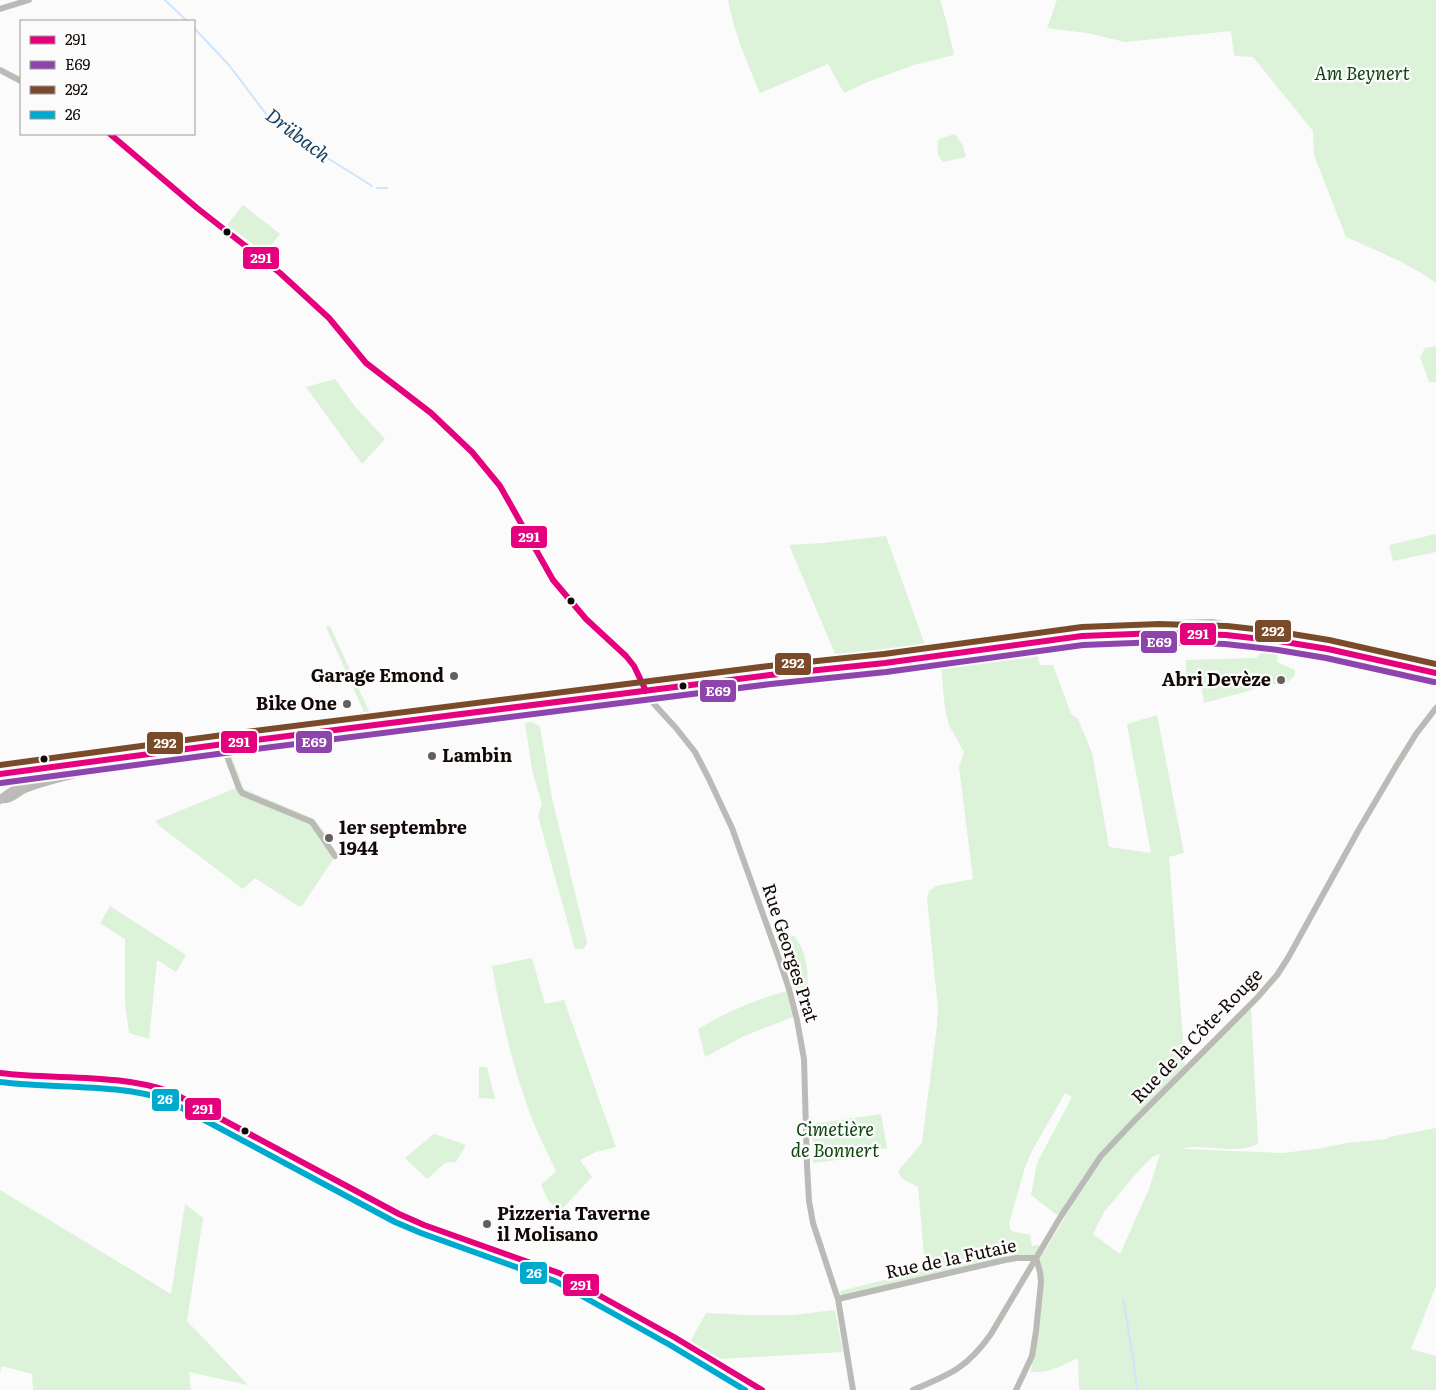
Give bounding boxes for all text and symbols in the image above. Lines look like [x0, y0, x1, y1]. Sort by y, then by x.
legend [20, 20, 195, 135]
text: 291 [65, 27, 87, 50]
text: E69 [65, 52, 91, 75]
park label: Am Beynert [1314, 59, 1410, 86]
text: 292 [65, 77, 88, 100]
water label: Drübach [260, 100, 337, 168]
text: 26 [65, 102, 81, 125]
unlabelled marker [222, 227, 232, 237]
line badge: 291 [242, 246, 280, 270]
text: 291 [250, 247, 272, 267]
line badge: 291 [510, 525, 548, 549]
text: 291 [518, 526, 540, 546]
unlabelled marker [566, 596, 576, 606]
line badge: 292 [1254, 619, 1292, 643]
text: 292 [1262, 620, 1285, 640]
line badge: 291 [1179, 622, 1217, 646]
text: 291 [1187, 623, 1209, 643]
line badge: E69 [1140, 630, 1178, 654]
text: E69 [1146, 631, 1172, 651]
line badge: 292 [774, 652, 812, 676]
text: 292 [782, 652, 805, 672]
place label: Garage Emond [311, 661, 444, 688]
place label: Abri Devèze [1162, 665, 1271, 692]
marker: Garage Emond [448, 670, 460, 682]
marker: Abri Devèze [1275, 674, 1287, 686]
line badge: E69 [699, 679, 737, 703]
text: E69 [705, 680, 731, 700]
unlabelled marker [678, 681, 688, 691]
place label: Bike One [256, 689, 337, 716]
marker: Bike One [341, 698, 353, 710]
line badge: 291 [220, 730, 258, 754]
line badge: E69 [295, 730, 333, 754]
line badge: 292 [146, 731, 184, 755]
text: 291 [228, 731, 250, 751]
text: E69 [301, 731, 327, 751]
text: 292 [154, 732, 177, 752]
place label: Lambin [442, 741, 513, 768]
marker: Lambin [426, 750, 438, 762]
unlabelled marker [39, 754, 49, 764]
place label: 1er septembre 1944 [339, 813, 467, 861]
marker: 1er septembre 1944 [323, 832, 335, 844]
street label: Rue Georges Prat [756, 880, 827, 1026]
street label: Rue de la Côte-Rouge [1124, 961, 1268, 1109]
line badge: 26 [151, 1088, 180, 1112]
text: 26 [157, 1088, 173, 1108]
line badge: 291 [184, 1097, 222, 1121]
text: 291 [192, 1098, 214, 1118]
park label: Cimetière de Bonnert [791, 1115, 879, 1163]
unlabelled marker [240, 1126, 250, 1136]
place label: Pizzeria Taverne il Molisano [497, 1199, 650, 1247]
marker: Pizzeria Taverne il Molisano [481, 1218, 493, 1230]
street label: Rue de la Futaie [883, 1230, 1019, 1285]
line badge: 26 [519, 1261, 548, 1285]
text: 26 [526, 1262, 542, 1282]
line badge: 291 [562, 1273, 600, 1297]
text: 291 [570, 1274, 592, 1294]

